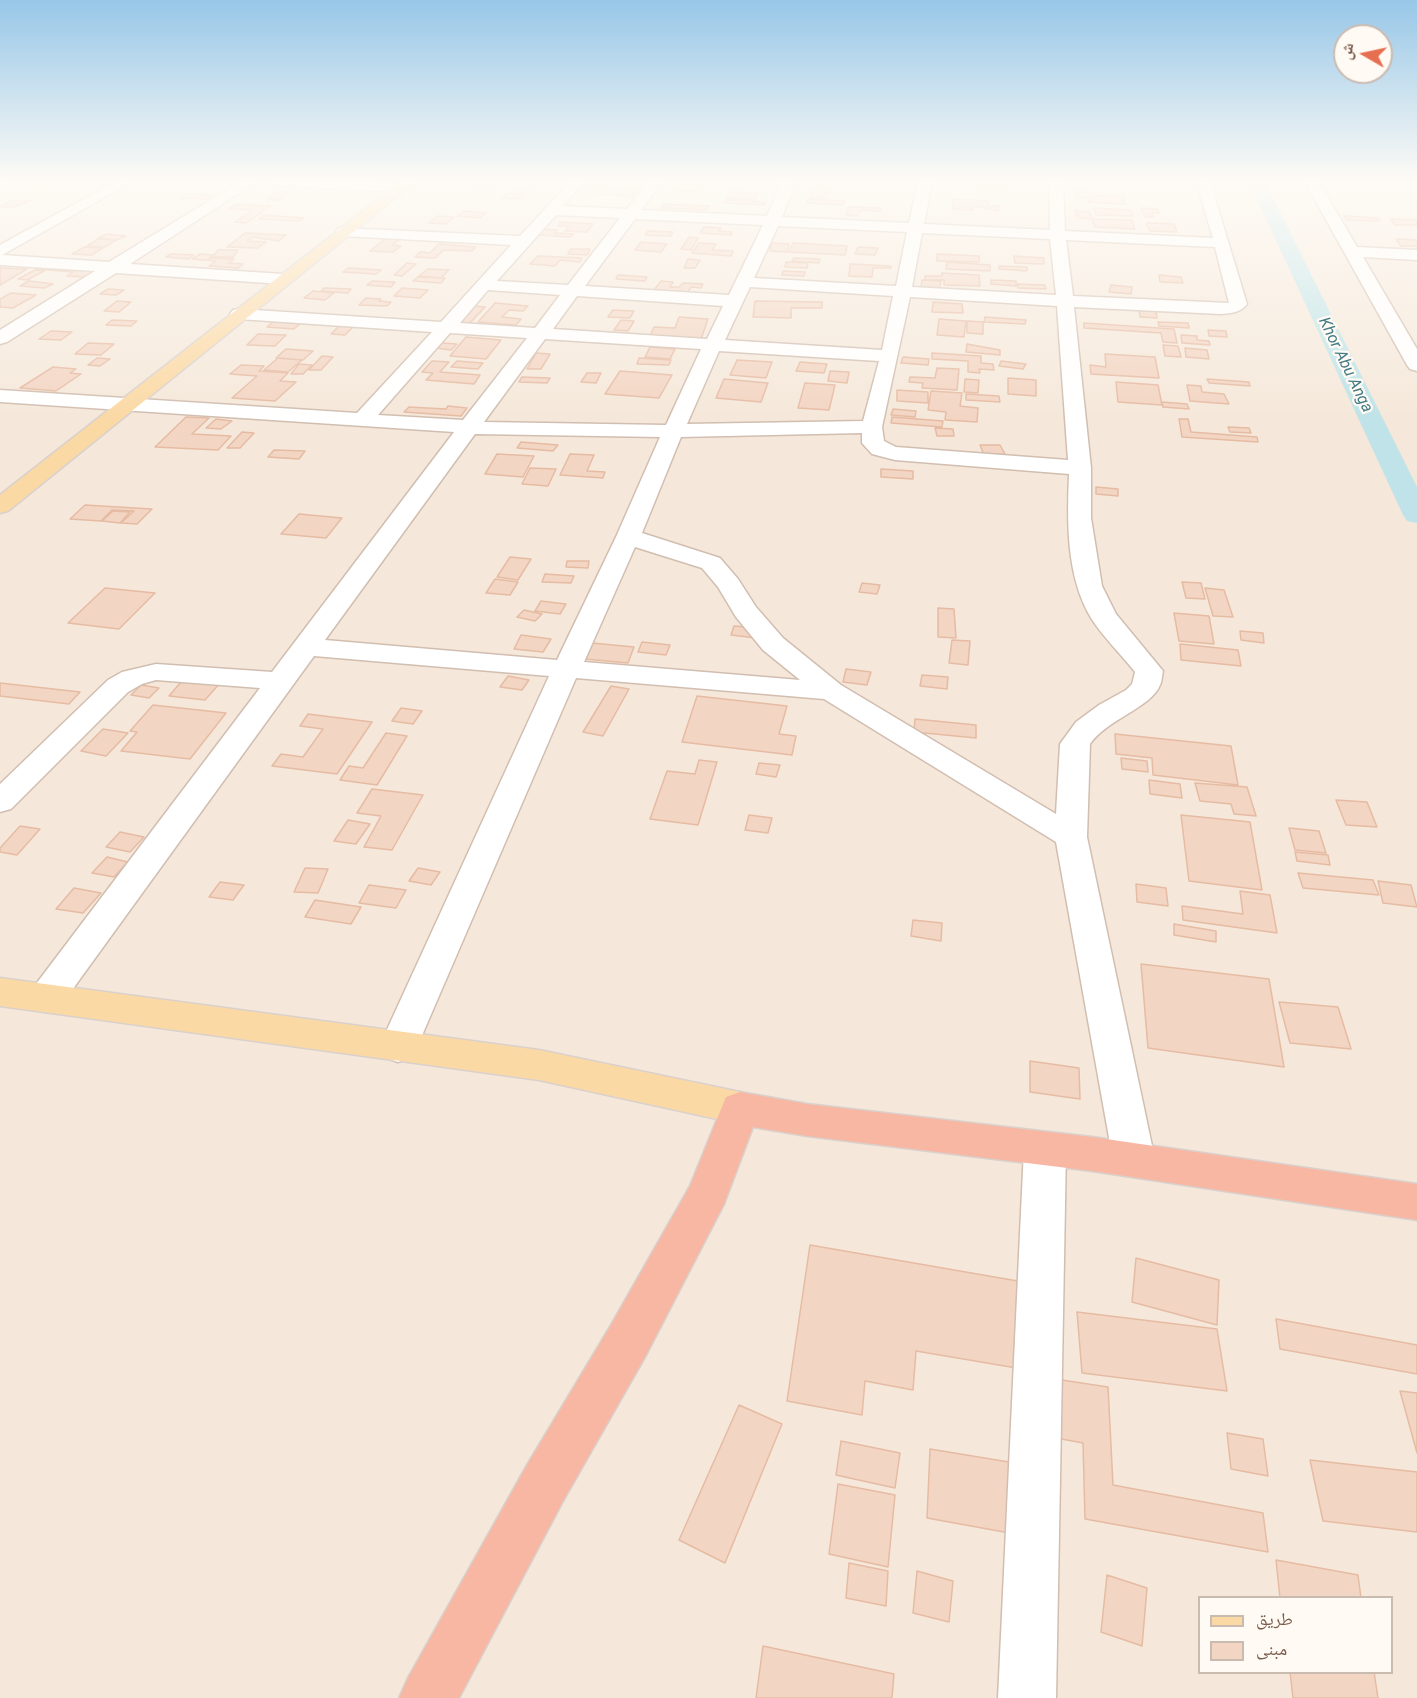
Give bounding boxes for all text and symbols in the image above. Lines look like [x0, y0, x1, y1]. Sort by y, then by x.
north arrow [1333, 24, 1393, 84]
text: ش [1336, 42, 1357, 61]
water label: Khor Abu Anga [1314, 314, 1376, 416]
legend [1198, 1596, 1393, 1674]
text: طريق [1256, 1608, 1293, 1629]
text: مبنى [1256, 1638, 1287, 1659]

